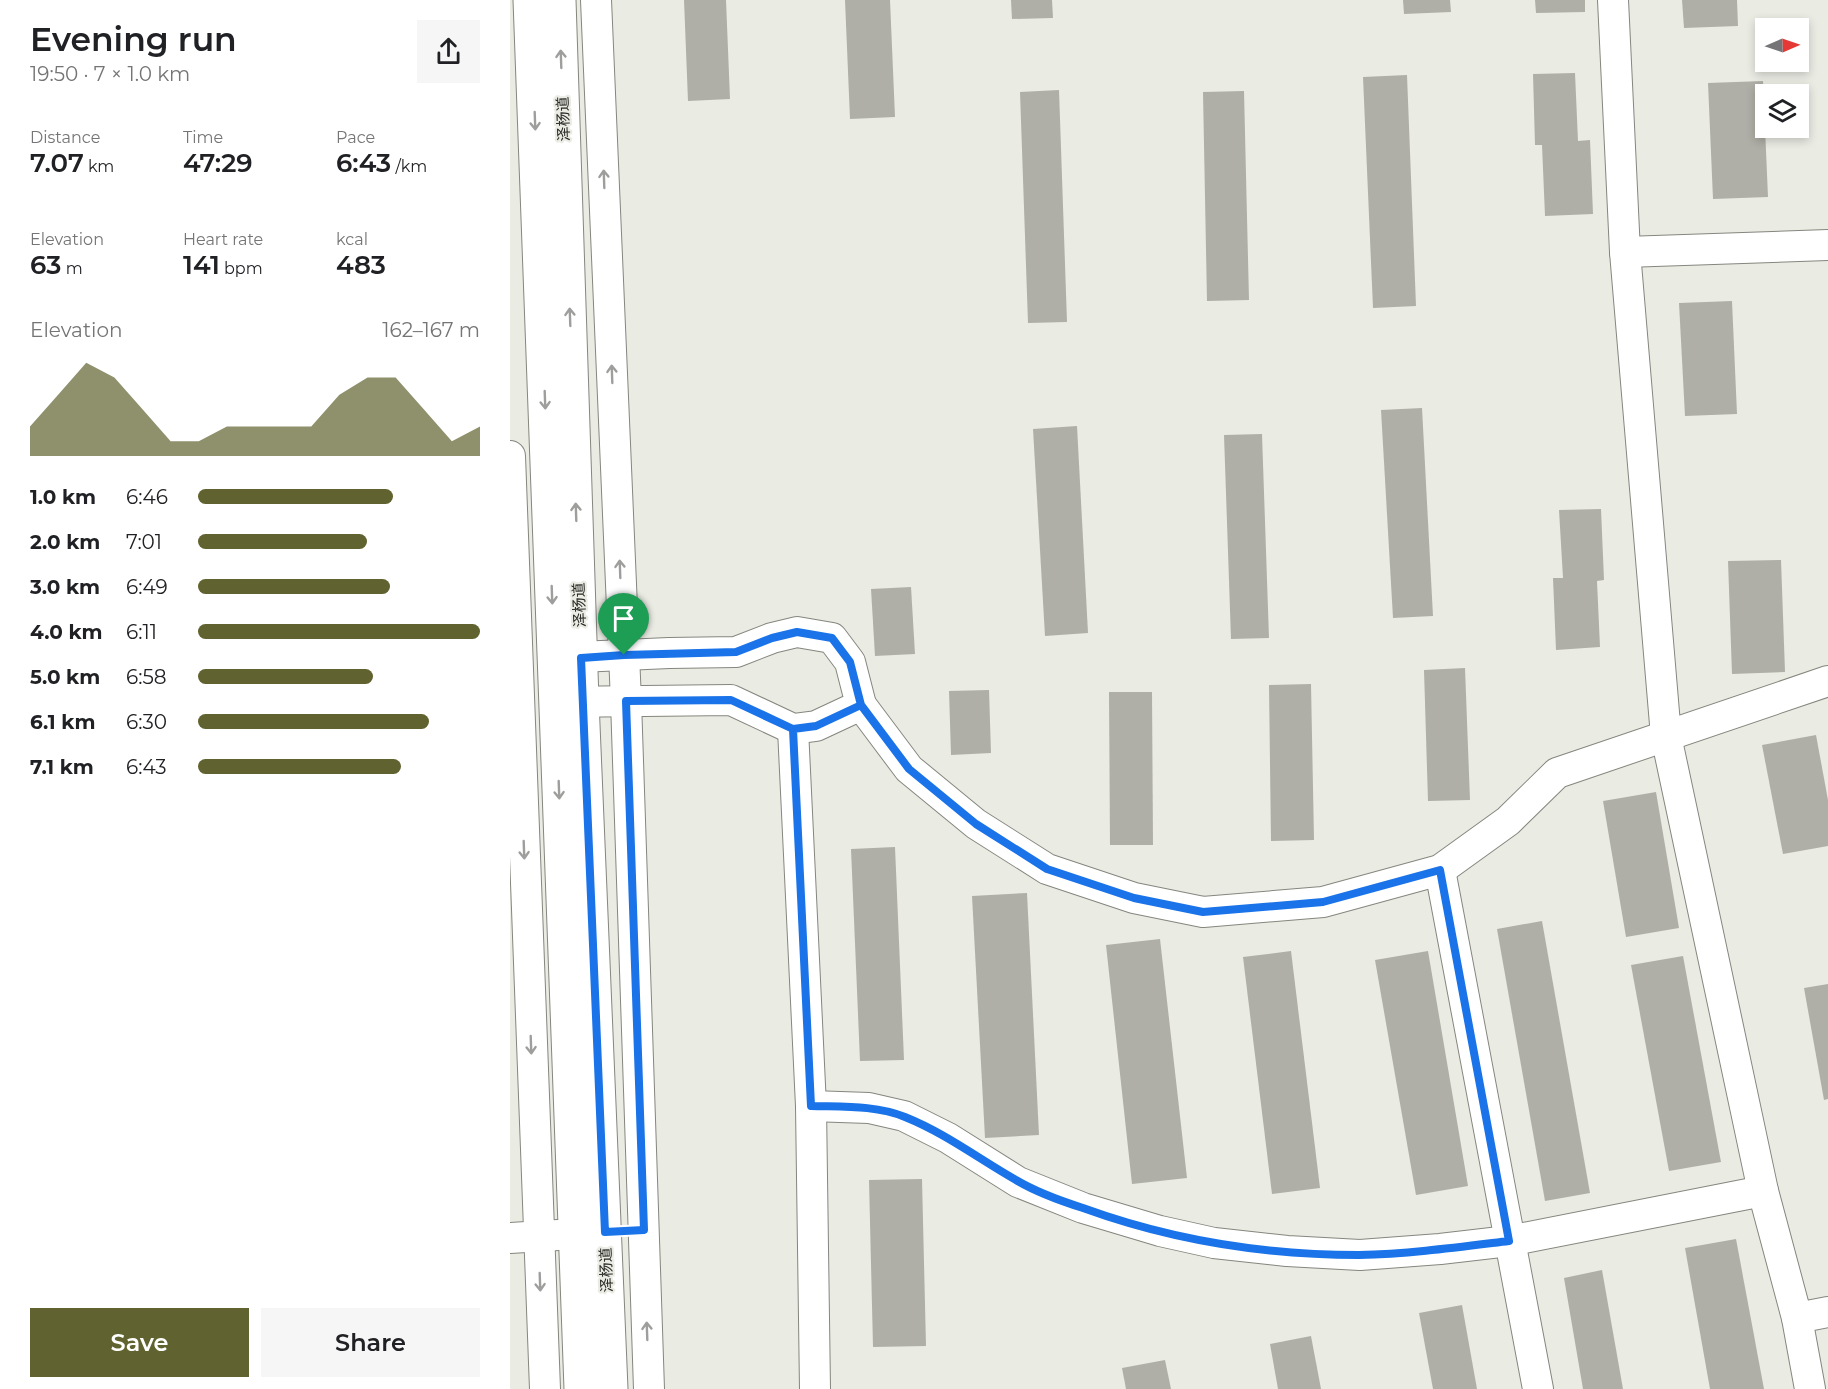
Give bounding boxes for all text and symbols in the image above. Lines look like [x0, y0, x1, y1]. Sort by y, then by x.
north arrow [1755, 18, 1809, 72]
map controls [1755, 18, 1809, 138]
text: Evening run [30, 19, 237, 59]
button: share [417, 20, 480, 83]
one-way arrow [555, 50, 567, 70]
text: 19:50 · 7 × 1.0 km [30, 62, 190, 86]
button: layers [1755, 84, 1809, 138]
street label: 泽杨道 [553, 96, 573, 142]
one-way arrow [529, 111, 540, 131]
text: Distance [30, 128, 100, 147]
text: Time [183, 128, 223, 147]
text: Pace [336, 128, 375, 147]
text: 7.07 [30, 147, 84, 179]
text: 47:29 [183, 147, 253, 179]
text: 6:43 [336, 147, 391, 179]
text: km [84, 157, 114, 176]
text: /km [391, 157, 427, 176]
one-way arrow [598, 170, 609, 190]
text: Elevation [30, 230, 104, 249]
text: Heart rate [183, 230, 263, 249]
text: kcal [336, 230, 368, 249]
text: 63 [30, 249, 61, 281]
text: 141 [183, 249, 220, 281]
text: 483 [336, 249, 386, 281]
text: m [61, 259, 83, 278]
text: bpm [220, 259, 263, 278]
one-way arrow [564, 308, 575, 328]
text: Elevation [30, 318, 122, 342]
text: 162–167 m [382, 318, 480, 342]
one-way arrow [606, 365, 618, 385]
one-way arrow [539, 390, 551, 410]
text: 1.0 km [30, 485, 96, 509]
text: 6:46 [126, 485, 168, 509]
one-way arrow [570, 503, 582, 523]
text: 2.0 km [30, 530, 100, 554]
text: 7:01 [126, 530, 162, 554]
one-way arrow [615, 560, 626, 580]
text: 3.0 km [30, 575, 100, 599]
text: 6:49 [126, 575, 168, 599]
street label: 泽杨道 [569, 582, 589, 628]
one-way arrow [546, 585, 557, 605]
pin [598, 593, 649, 655]
icon: arrive [607, 602, 640, 635]
text: 4.0 km [30, 620, 102, 644]
text: 6:11 [126, 620, 157, 644]
text: 5.0 km [30, 665, 100, 689]
text: 6:58 [126, 665, 167, 689]
text: 6.1 km [30, 710, 95, 734]
text: 6:30 [126, 710, 167, 734]
text: 7.1 km [30, 755, 94, 779]
text: 6:43 [126, 755, 167, 779]
one-way arrow [553, 779, 565, 799]
one-way arrow [519, 839, 530, 859]
one-way arrow [526, 1034, 537, 1054]
street label: 泽杨道 [596, 1247, 616, 1293]
one-way arrow [535, 1271, 546, 1291]
button: Save [30, 1308, 249, 1377]
button: Share [261, 1308, 480, 1377]
one-way arrow [642, 1321, 653, 1341]

